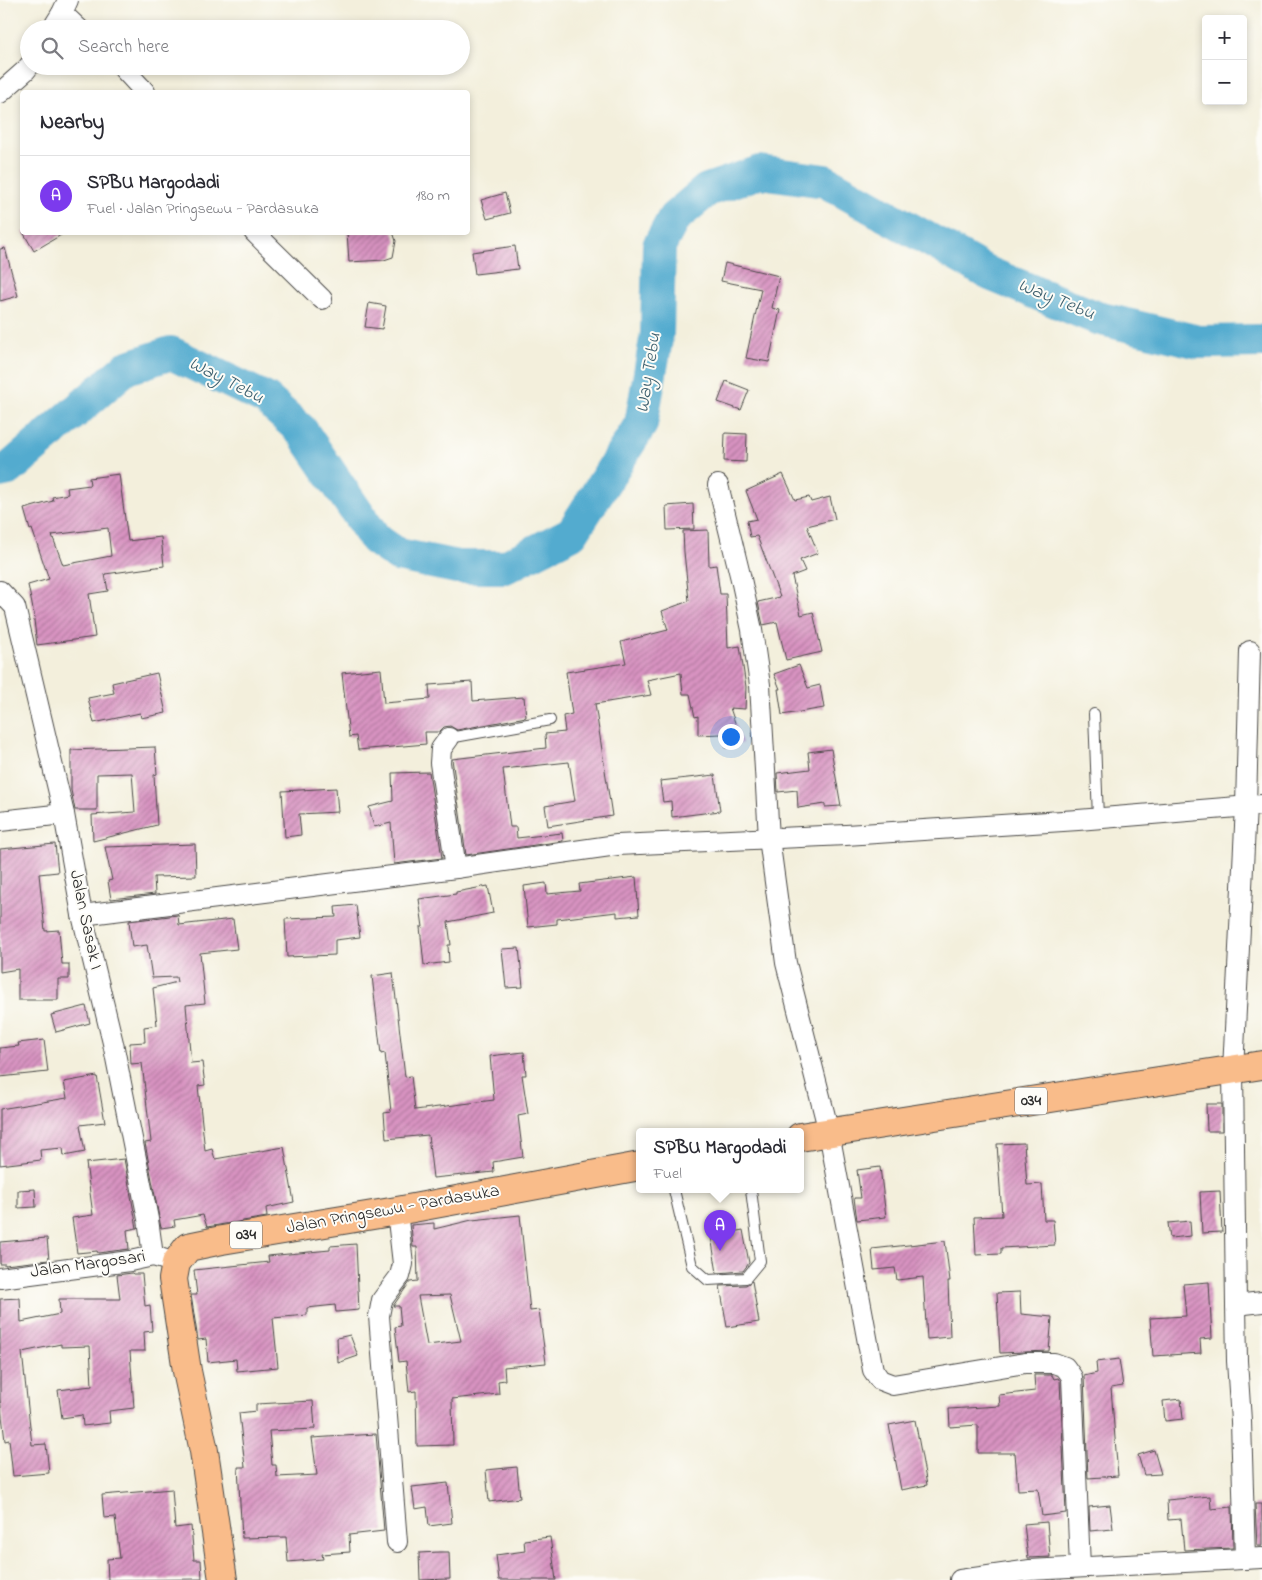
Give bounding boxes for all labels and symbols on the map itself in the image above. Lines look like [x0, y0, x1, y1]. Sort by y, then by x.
water label: Way Tebu [1014, 272, 1099, 328]
water label: Way Tebu [629, 331, 669, 415]
water label: Way Tebu [184, 351, 268, 411]
your location [718, 724, 744, 750]
street label: Jalan Sasak I [62, 868, 108, 972]
road number: 034 [1015, 1088, 1047, 1114]
street label: Jalan Pringsewu - Pardasuka [284, 1178, 502, 1243]
pin: A [704, 1210, 736, 1251]
road number: 034 [230, 1222, 262, 1248]
street label: Jalan Margosari [29, 1244, 147, 1287]

